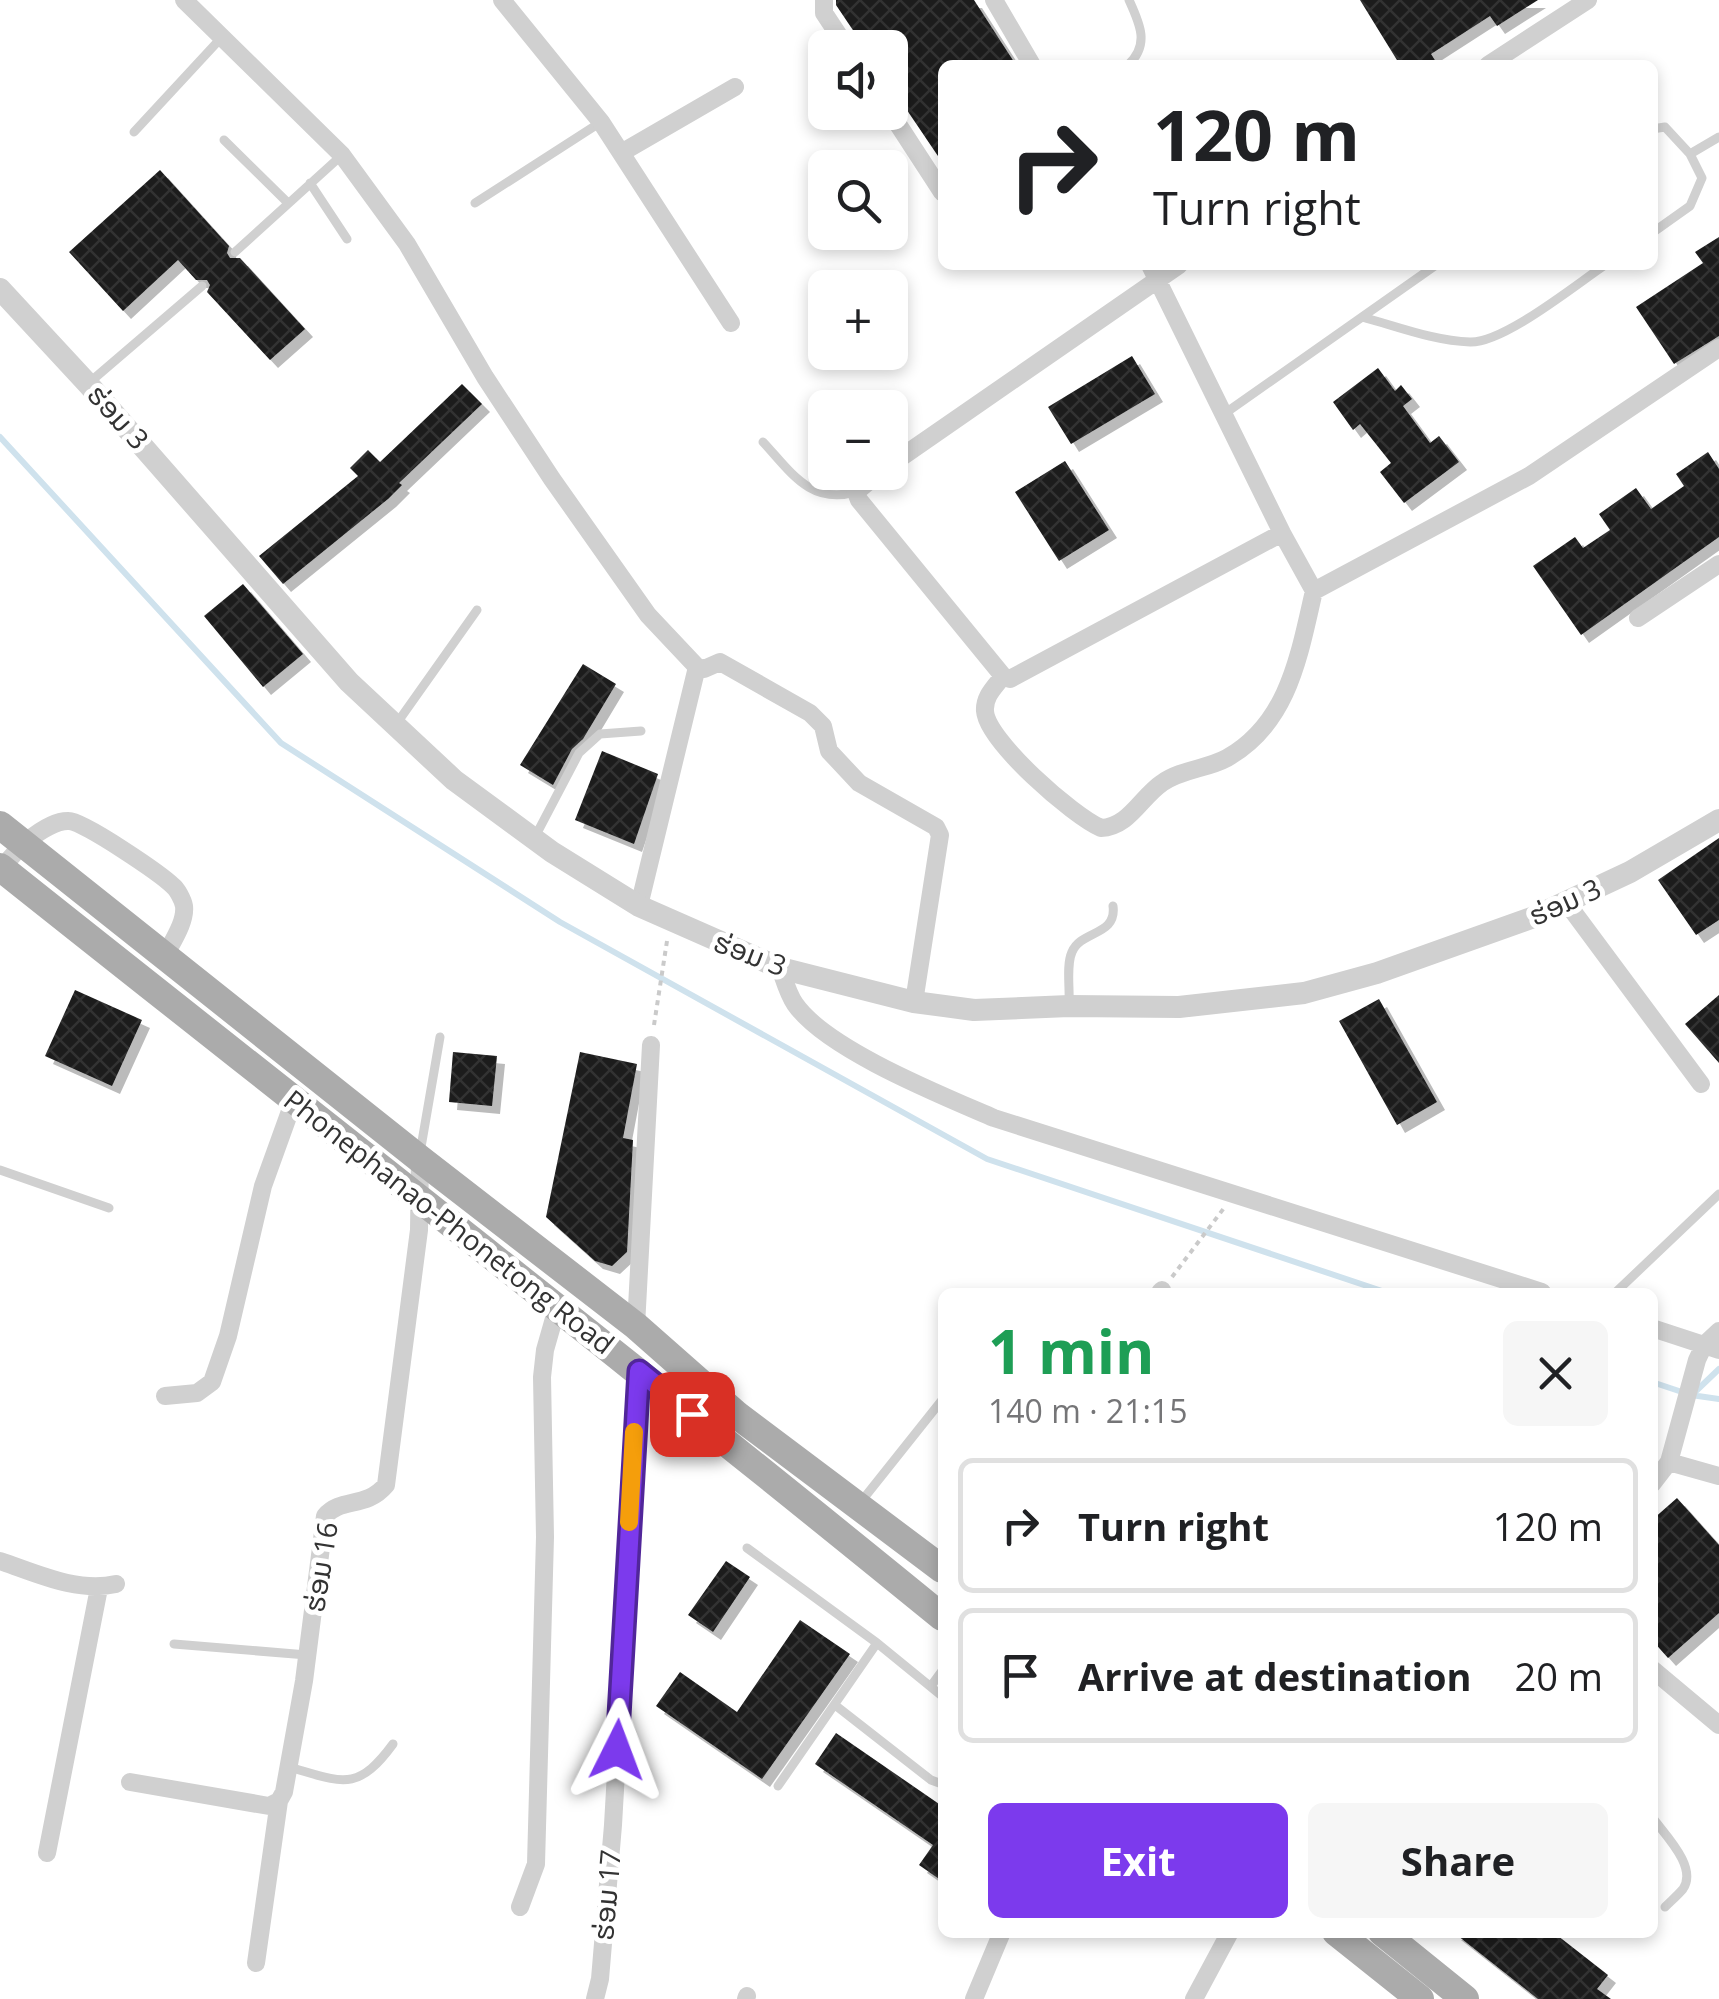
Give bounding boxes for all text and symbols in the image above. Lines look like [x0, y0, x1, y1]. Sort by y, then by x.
map controls [808, 30, 908, 490]
button: sound [808, 30, 908, 130]
text: 120 m [1153, 86, 1360, 182]
icon: right [988, 100, 1118, 230]
button: search [808, 150, 908, 250]
text: Turn right [1153, 177, 1361, 238]
button: + [808, 270, 908, 370]
street label: ຮ່ອມ 3 [80, 376, 158, 457]
button: − [808, 390, 908, 490]
street label: ຮ່ອມ 3 [1523, 868, 1607, 934]
street label: ຮ່ອມ 3 [709, 922, 792, 984]
street label: Phonephanao-Phonetong Road [277, 1080, 623, 1362]
text: 1 min [988, 1310, 1155, 1392]
button: close [1503, 1321, 1608, 1426]
pin [650, 1372, 735, 1457]
icon: arrive [665, 1387, 720, 1442]
text: 140 m · 21:15 [988, 1389, 1187, 1432]
icon: right [993, 1498, 1048, 1553]
text: Turn right [1078, 1500, 1269, 1552]
text: 120 m [1493, 1500, 1603, 1552]
street label: ຮ່ອມ 16 [294, 1519, 346, 1615]
icon: arrive [993, 1648, 1048, 1703]
text: Arrive at destination [1078, 1650, 1472, 1702]
text: 20 m [1514, 1650, 1603, 1702]
position arrow [565, 1698, 669, 1802]
button: Exit [988, 1803, 1288, 1918]
button: Share [1308, 1803, 1608, 1918]
street label: ຮ່ອມ 17 [583, 1848, 629, 1942]

